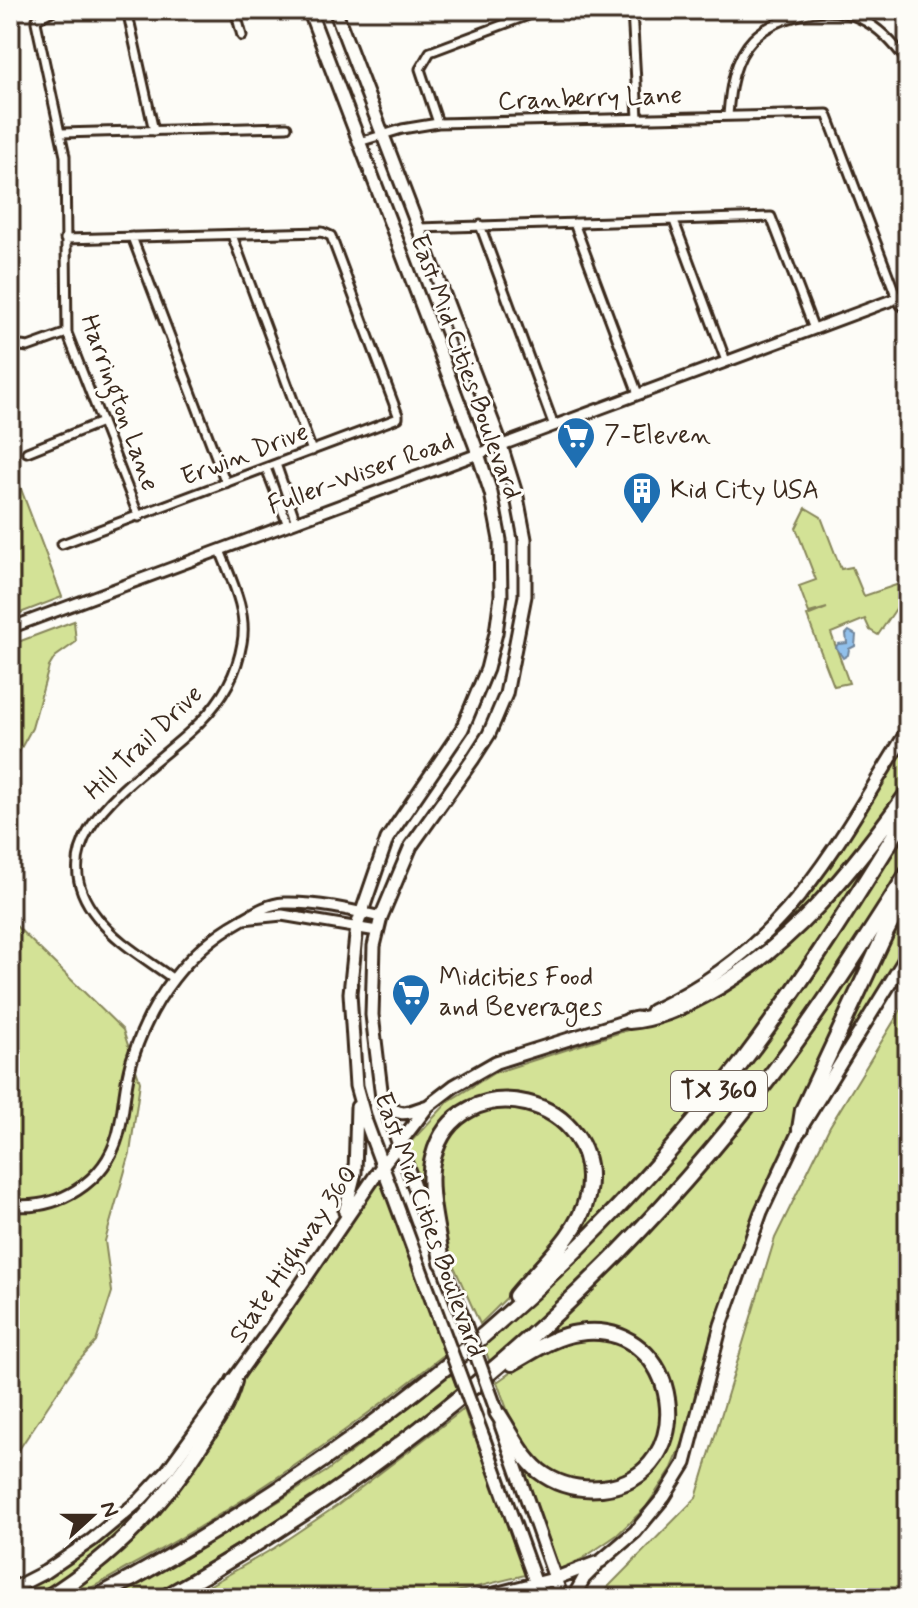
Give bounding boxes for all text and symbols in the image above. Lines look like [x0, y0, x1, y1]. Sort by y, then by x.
street label: Cranberry Lane [497, 79, 683, 119]
street label: East Mid Cities Boulevard [401, 230, 529, 504]
street label: Harrington Lane [69, 310, 167, 497]
street label: Erwin Drive [176, 415, 314, 495]
supermarket icon: 7-Eleven [555, 415, 597, 470]
place label: 7-Eleven [604, 419, 711, 453]
street label: Fuller-Wiser Road [263, 425, 459, 523]
building icon: Kid City USA [621, 470, 663, 525]
place label: Kid City USA [670, 474, 819, 508]
street label: Hill Trail Drive [77, 678, 211, 808]
place label: Midcities Food and Beverages [439, 961, 603, 1027]
supermarket icon: Midcities Food and Beverages [390, 972, 432, 1027]
road number: TX 360 [671, 1071, 767, 1111]
street label: East Mid Cities Boulevard [365, 1088, 493, 1362]
street label: State Highway 360 [222, 1160, 369, 1352]
north arrow [52, 1476, 132, 1556]
text: N [93, 1498, 125, 1521]

